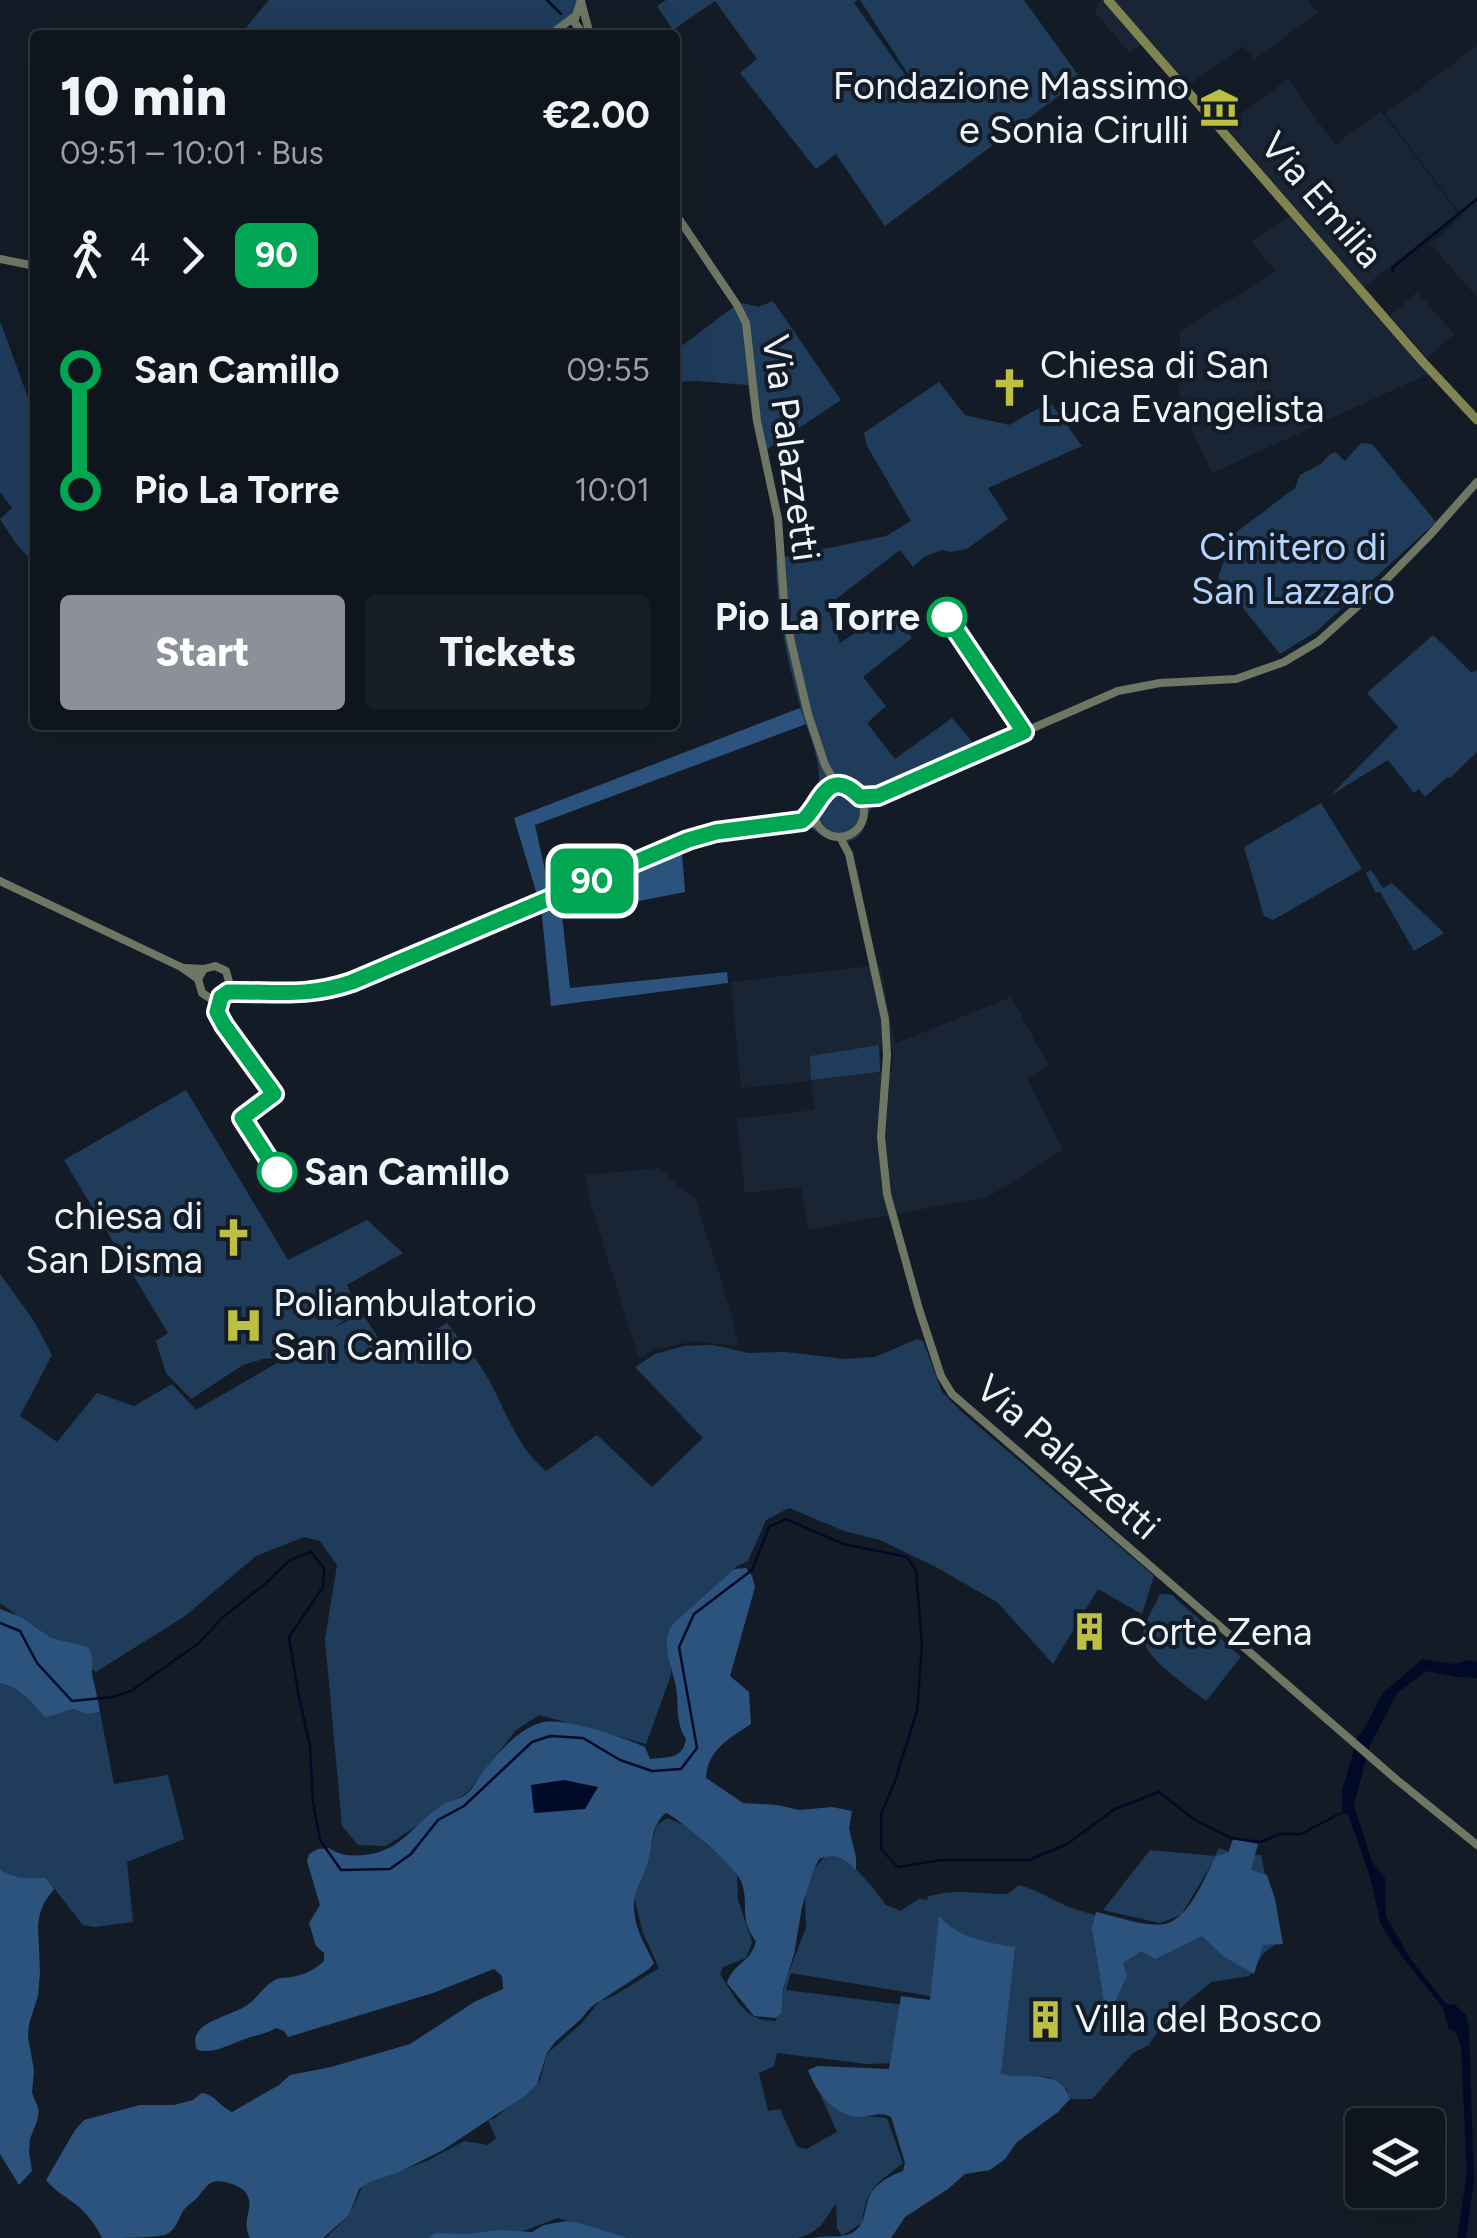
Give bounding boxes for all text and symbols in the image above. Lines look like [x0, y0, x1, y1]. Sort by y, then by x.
text: 10 min [60, 63, 227, 129]
place label: Fondazione Massimo e Sonia Cirulli [833, 63, 1189, 153]
museum icon: Fondazione Massimo e Sonia Cirulli [1198, 87, 1240, 129]
text: €2.00 [543, 92, 650, 138]
street label: Via Emilia [1251, 123, 1393, 277]
text: 09:51 – 10:01 · Bus [60, 134, 324, 172]
icon: walk [60, 228, 115, 283]
icon: forward [165, 228, 220, 283]
text: 90 [255, 234, 298, 276]
text: 4 [130, 236, 150, 274]
street label: Via Palazzetti [752, 332, 830, 564]
place label: Chiesa di San Luca Evangelista [1040, 342, 1324, 432]
text: San Camillo [134, 347, 340, 393]
text: 09:55 [566, 351, 650, 389]
church icon: Chiesa di San Luca Evangelista [989, 366, 1031, 408]
text: Pio La Torre [134, 467, 339, 513]
text: 10:01 [574, 471, 650, 509]
park label: Cimitero di San Lazzaro [1191, 524, 1395, 614]
place label: Pio La Torre [715, 594, 920, 640]
button: Start [60, 595, 345, 710]
button: Tickets [365, 595, 650, 710]
marker: Pio La Torre [928, 598, 966, 636]
line badge: 90 [547, 848, 637, 914]
text: 90 [571, 860, 613, 902]
place label: San Camillo [304, 1149, 510, 1195]
marker: San Camillo [258, 1153, 296, 1191]
place label: chiesa di San Disma [25, 1193, 203, 1283]
church icon: chiesa di San Disma [212, 1217, 254, 1259]
place label: Poliambulatorio San Camillo [273, 1280, 537, 1370]
hospital icon: Poliambulatorio San Camillo [222, 1304, 264, 1346]
street label: Via Palazzetti [967, 1365, 1169, 1549]
place label: Corte Zena [1120, 1609, 1312, 1655]
building icon: Corte Zena [1069, 1611, 1111, 1653]
place label: Villa del Bosco [1075, 1996, 1322, 2042]
building icon: Villa del Bosco [1024, 1998, 1066, 2040]
map controls [1345, 2108, 1445, 2208]
button: layers [1345, 2108, 1445, 2208]

